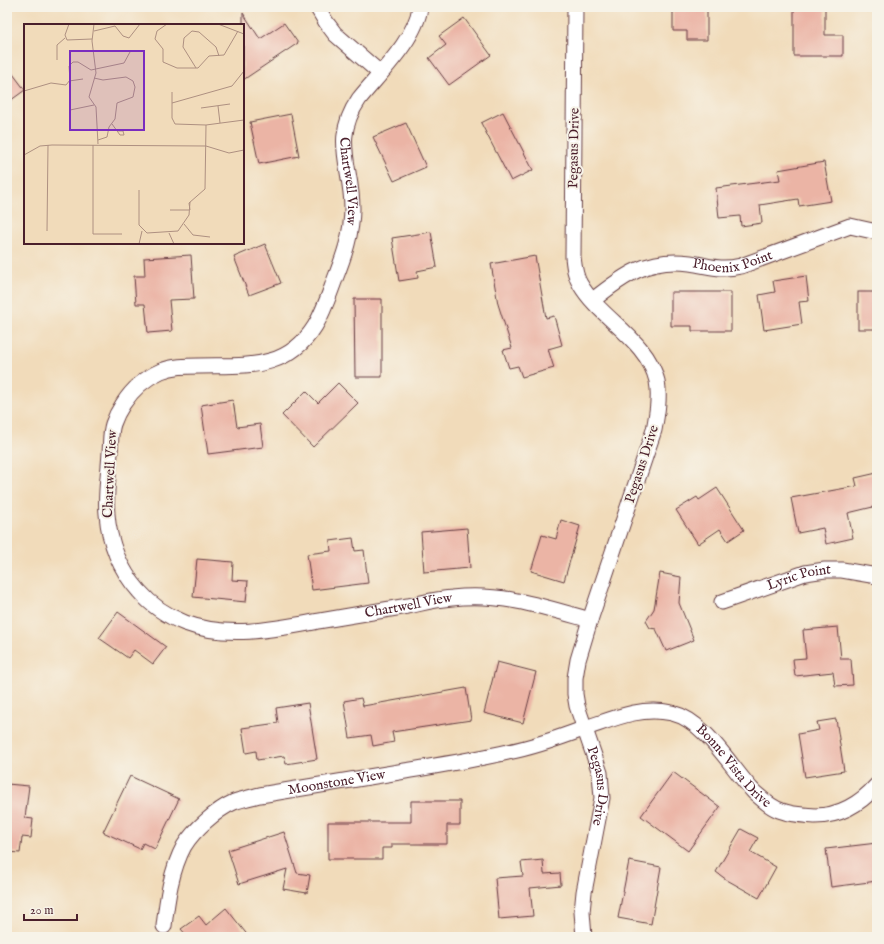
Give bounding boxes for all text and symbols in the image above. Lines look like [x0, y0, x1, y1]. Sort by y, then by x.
inset map [24, 24, 244, 244]
street label: Pegasus Drive [564, 107, 584, 189]
street label: Chartwell View [335, 137, 361, 227]
street label: Phoenix Point [691, 246, 775, 277]
street label: Pegasus Drive [621, 422, 663, 505]
street label: Chartwell View [99, 429, 121, 519]
street label: Lyric Point [764, 561, 831, 595]
street label: Chartwell View [363, 589, 454, 622]
street label: Bonne Vista Drive [692, 720, 775, 812]
street label: Pegasus Drive [582, 744, 612, 828]
street label: Moonstone View [287, 765, 388, 799]
scale bar [24, 896, 77, 922]
text: 20 m [30, 903, 53, 918]

